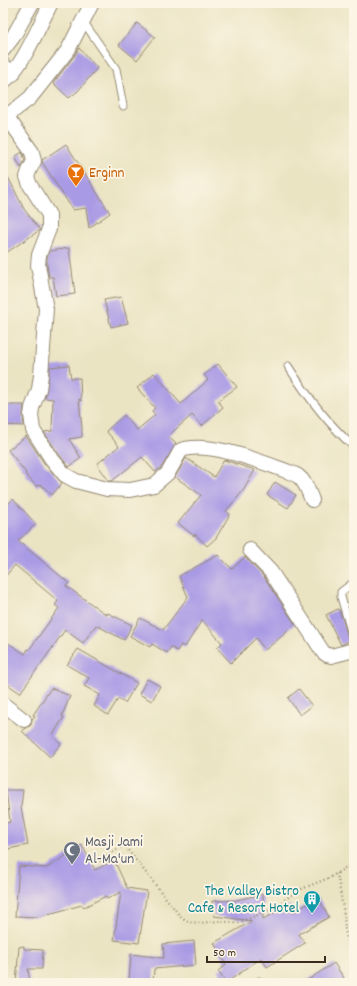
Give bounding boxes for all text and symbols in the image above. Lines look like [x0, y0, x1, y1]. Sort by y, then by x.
bar icon: Erginn [66, 162, 86, 187]
place label: Erginn [89, 163, 125, 185]
place label: Masji Jami Al-Ma'un [85, 832, 143, 871]
mosque icon: Masji Jami Al-Ma'un [62, 840, 82, 865]
place label: The Valley Bistro Cafe & Resort Hotel [188, 881, 299, 920]
building icon: The Valley Bistro Cafe & Resort Hotel [302, 889, 322, 914]
scale bar [207, 938, 325, 964]
text: 50 m [213, 945, 236, 962]

